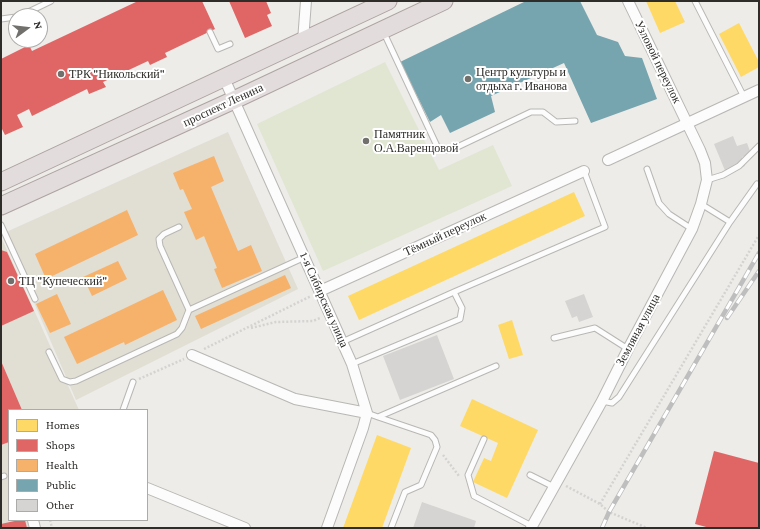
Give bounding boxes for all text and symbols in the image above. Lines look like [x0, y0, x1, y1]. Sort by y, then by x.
north arrow [8, 8, 48, 48]
street label: Узловой переулок [632, 18, 684, 106]
text: N [32, 20, 45, 30]
place label: Центр культуры и отдыха г. Иванова [476, 65, 567, 93]
place label: ТРК "Никольский" [69, 67, 165, 81]
marker: ТРК "Никольский" [56, 69, 66, 79]
marker: Центр культуры и отдыха г. Иванова [463, 74, 473, 84]
street label: проспект Ленина [181, 80, 265, 130]
place label: Памятник О.А.Варенцовой [374, 127, 458, 155]
marker: Памятник О.А.Варенцовой [361, 136, 371, 146]
street label: Тёмный переулок [401, 209, 489, 259]
street label: 1-я Сибирская улица [297, 250, 351, 350]
place label: ТЦ "Купеческий" [19, 274, 107, 288]
marker: ТЦ "Купеческий" [6, 276, 16, 286]
street label: Земляная улица [613, 291, 663, 369]
legend [8, 409, 148, 521]
text: Homes [46, 418, 79, 432]
text: Shops [46, 438, 75, 452]
text: Health [46, 458, 78, 472]
text: Public [46, 478, 76, 492]
text: Other [46, 498, 74, 512]

